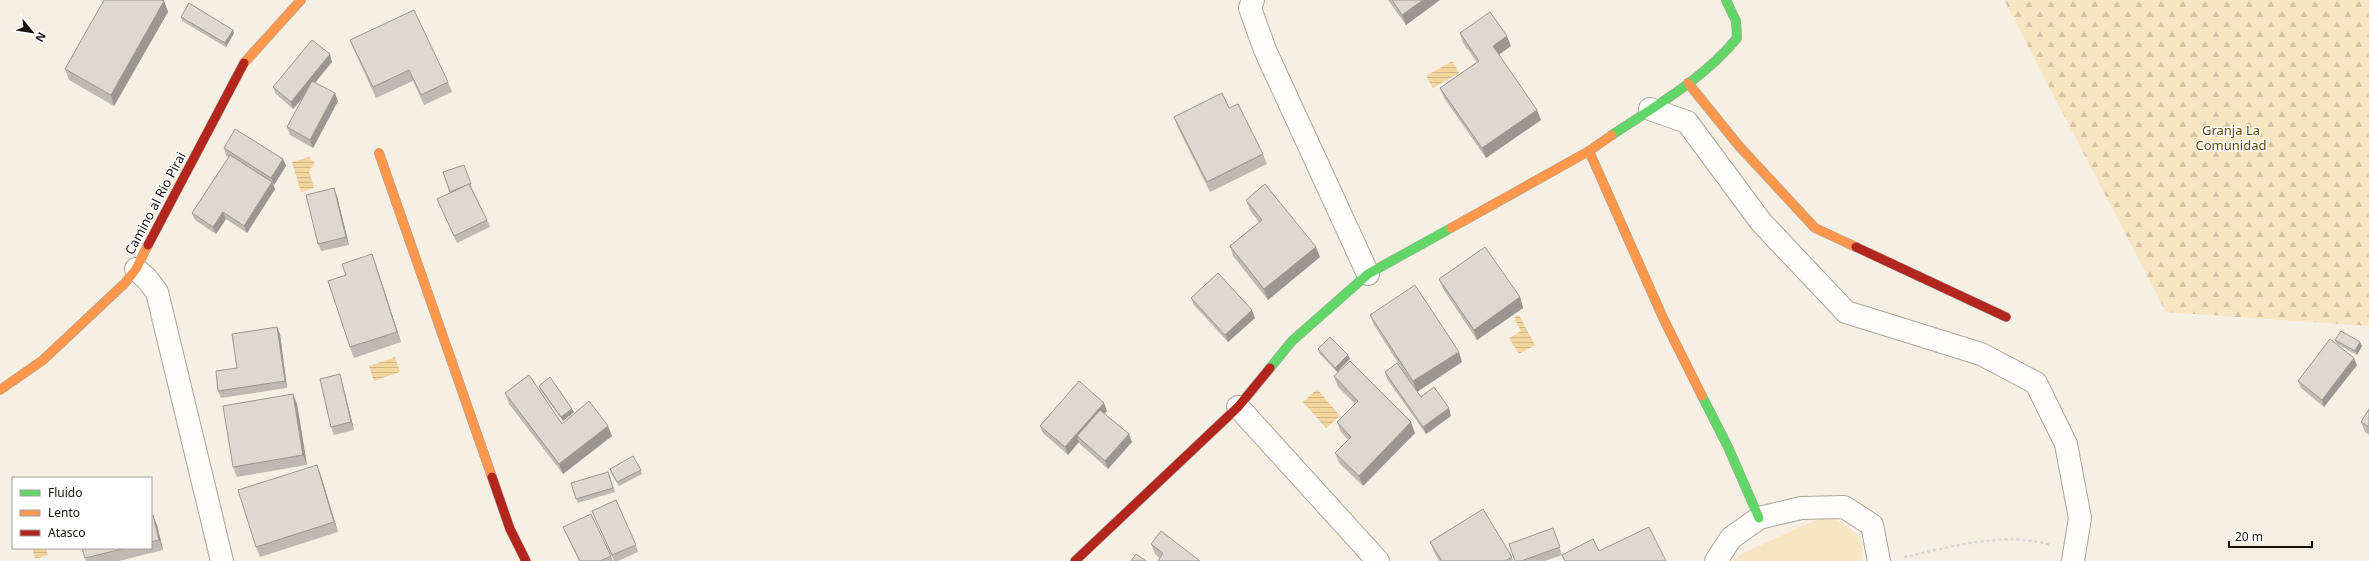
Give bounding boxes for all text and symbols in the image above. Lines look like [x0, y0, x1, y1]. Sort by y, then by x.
north arrow [12, 12, 52, 52]
text: N [32, 30, 50, 45]
park label: Granja La Comunidad [2196, 121, 2266, 154]
street label: Camino al Rio Pirai [120, 148, 190, 258]
legend [12, 477, 152, 549]
text: Fluido [48, 484, 82, 501]
text: Lento [48, 504, 80, 521]
scale bar [2229, 523, 2312, 549]
text: Atasco [48, 524, 86, 541]
text: 20 m [2235, 528, 2263, 545]

